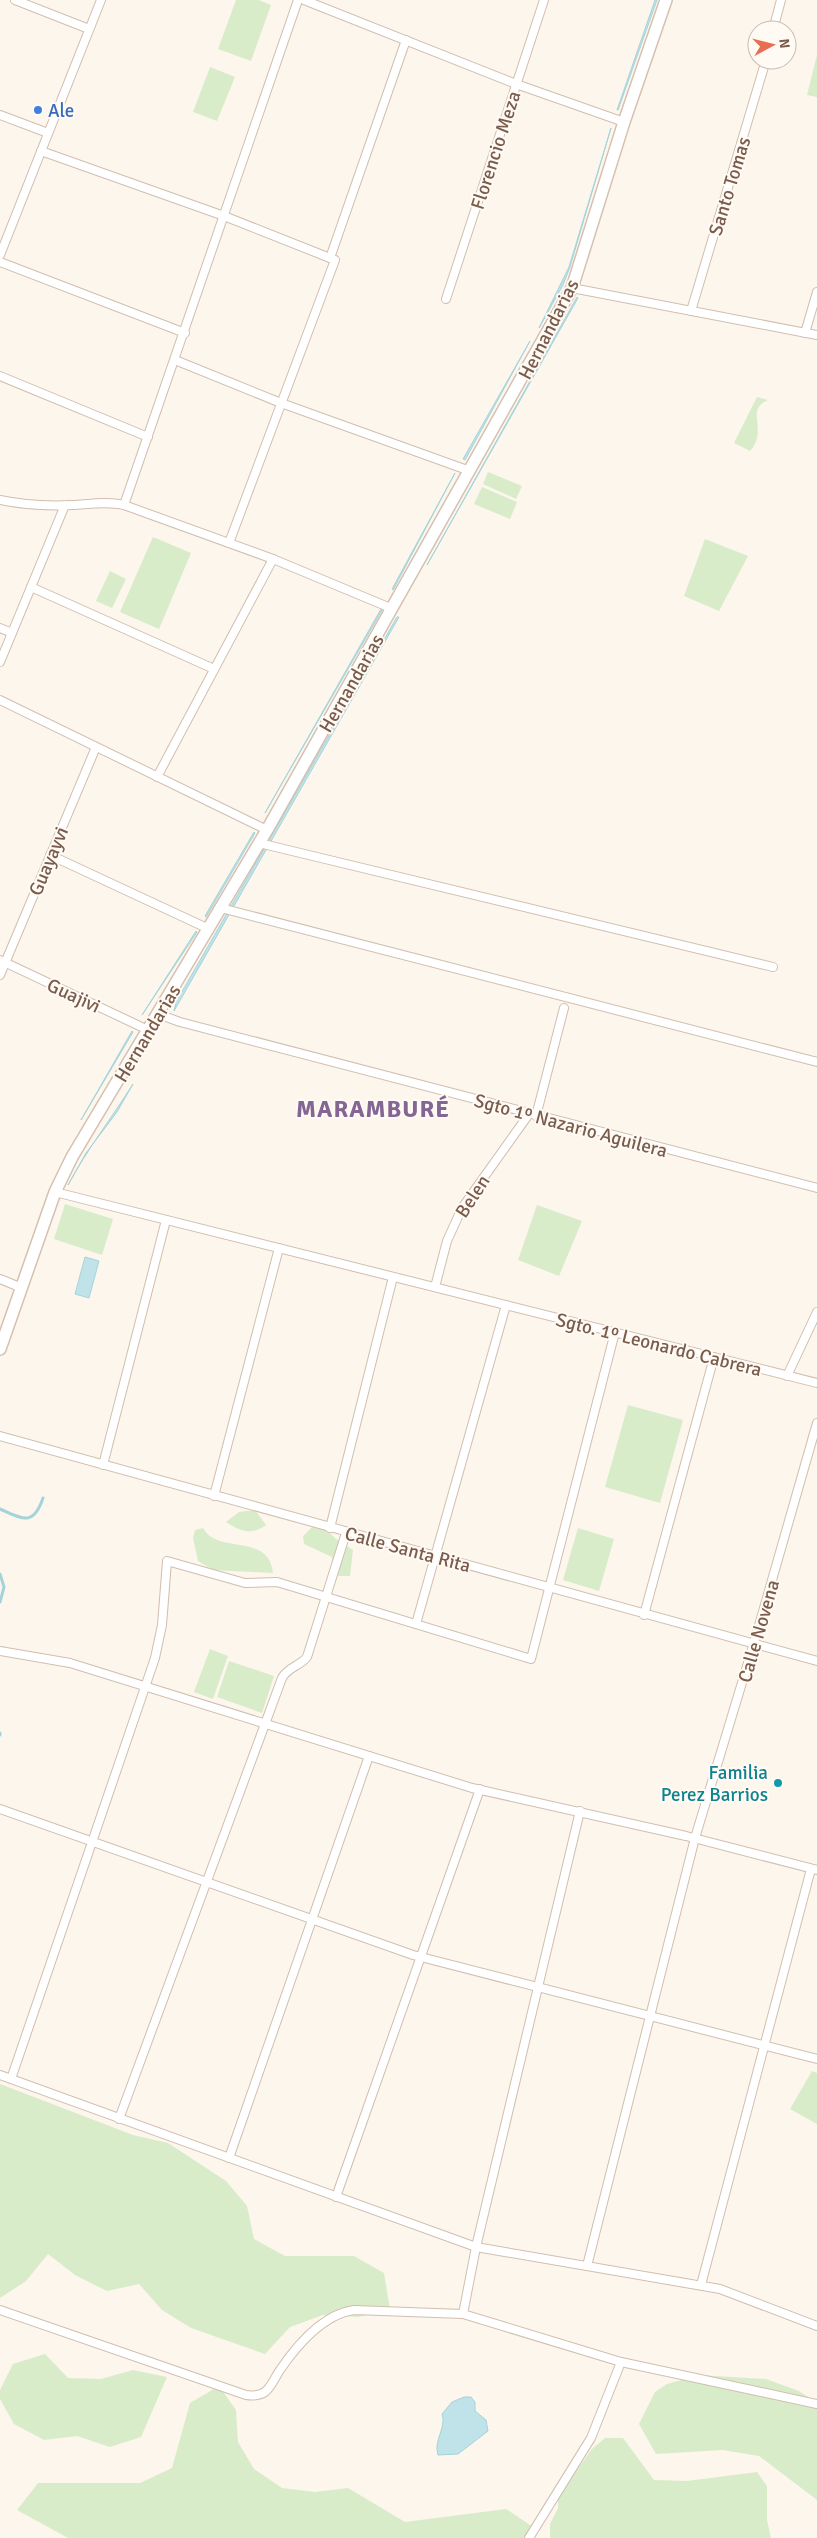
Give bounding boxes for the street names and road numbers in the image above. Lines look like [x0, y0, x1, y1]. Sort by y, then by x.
street label: Florencio Meza [466, 88, 526, 213]
street label: Santo Tomas [704, 134, 756, 238]
street label: Hernandarias [513, 275, 585, 384]
street label: Hernandarias [314, 630, 390, 737]
street label: Guayayvi [24, 823, 74, 899]
street label: Guajivi [43, 973, 104, 1019]
street label: Hernandarias [109, 980, 186, 1087]
street label: Sgto 1º Nazario Aguilera [472, 1089, 670, 1163]
street label: Belen [450, 1171, 496, 1222]
street label: Sgto. 1º Leonardo Cabrera [553, 1308, 764, 1382]
street label: Calle Santa Rita [342, 1522, 473, 1578]
street label: Calle Novena [733, 1577, 785, 1686]

